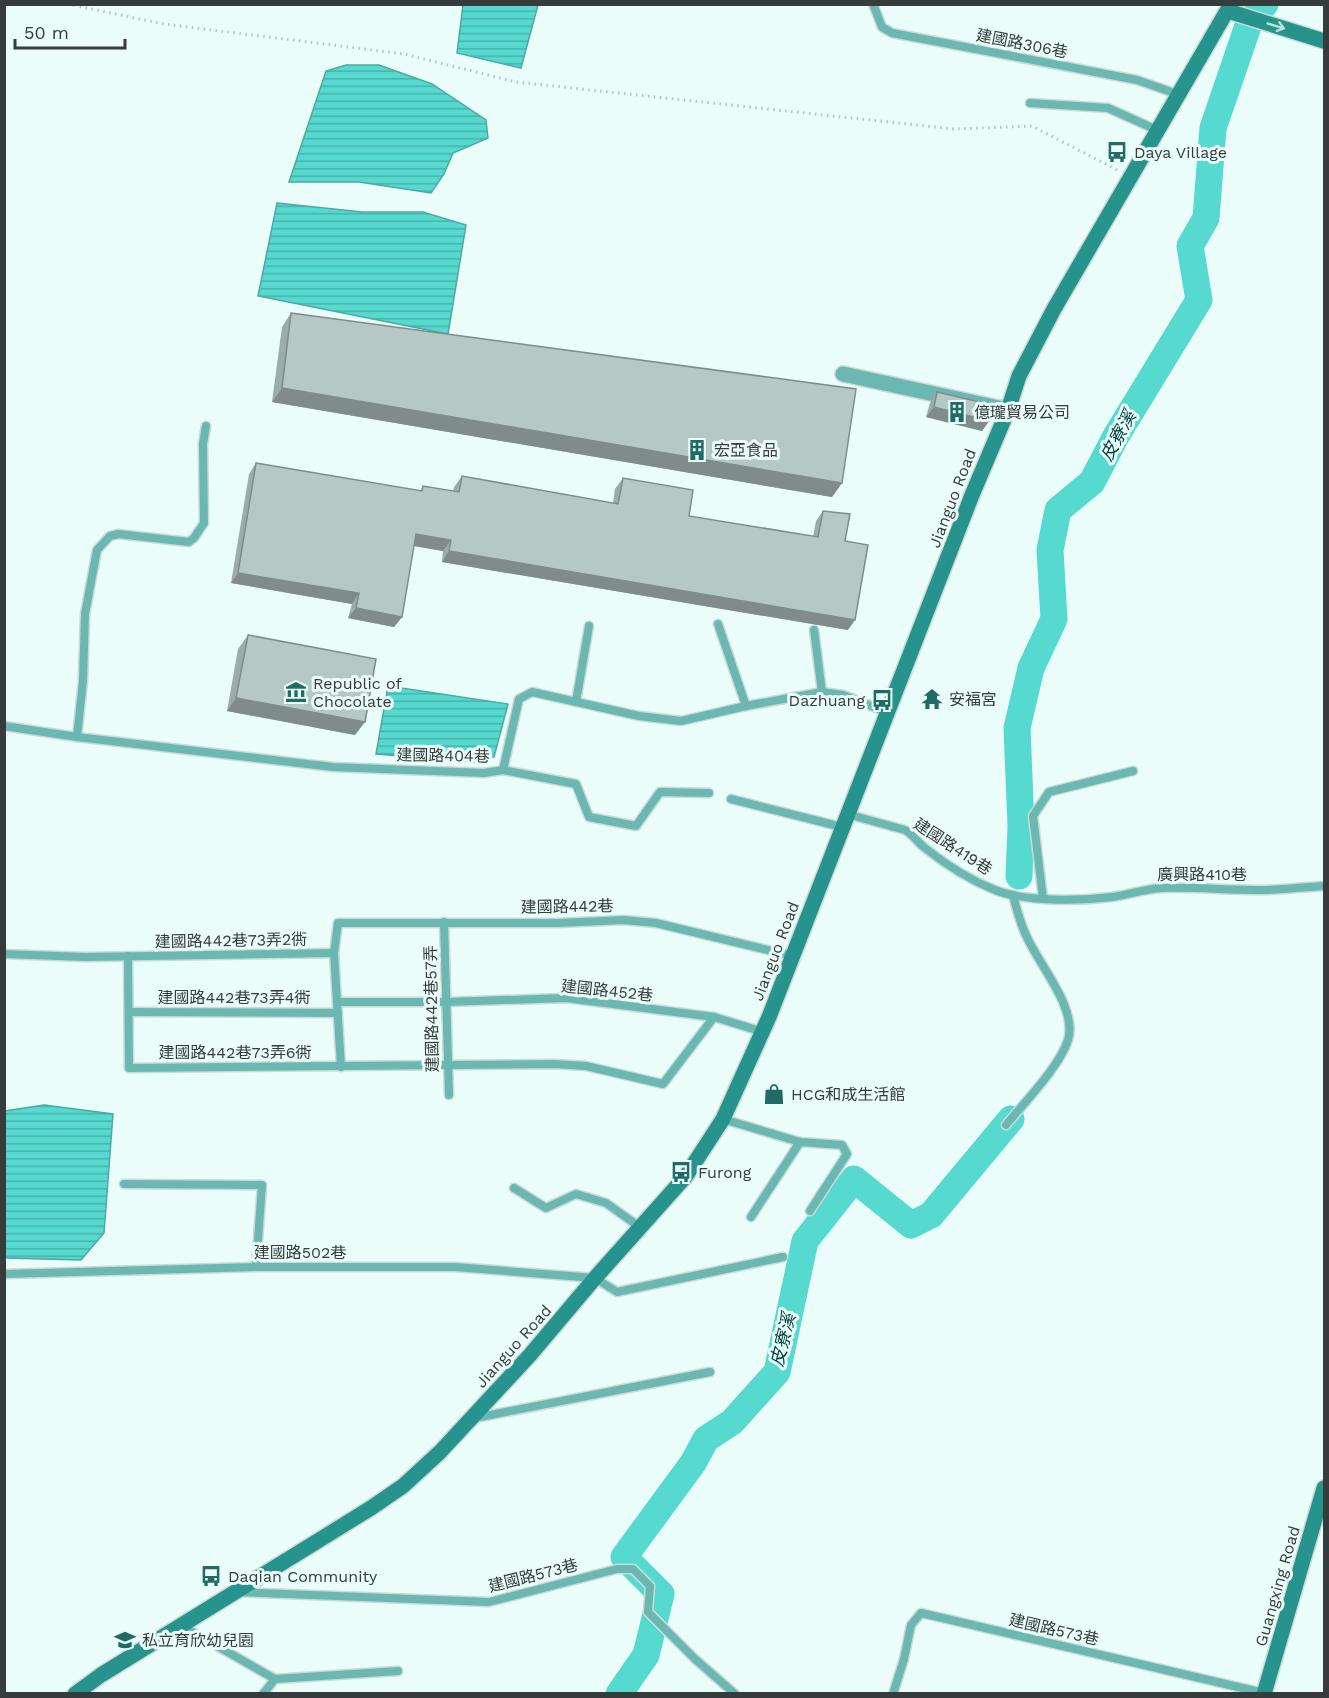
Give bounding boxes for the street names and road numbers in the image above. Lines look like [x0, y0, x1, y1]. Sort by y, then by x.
street label: 建國路306巷 [974, 25, 1069, 62]
street label: Jianguo Road [925, 446, 980, 550]
street label: 建國路404巷 [396, 745, 490, 766]
street label: 建國路419巷 [910, 814, 995, 879]
street label: 廣興路410巷 [1157, 865, 1247, 884]
street label: 建國路442巷 [520, 896, 614, 917]
street label: Jianguo Road [748, 899, 803, 1003]
street label: 建國路442巷73弄2衖 [155, 930, 307, 951]
street label: 建國路442巷57弄 [421, 945, 442, 1073]
street label: 建國路452巷 [560, 976, 654, 1005]
street label: 建國路442巷73弄4衖 [158, 988, 310, 1007]
street label: 建國路442巷73弄6衖 [159, 1043, 311, 1062]
street label: 建國路502巷 [254, 1243, 346, 1262]
street label: Jianguo Road [471, 1301, 555, 1392]
street label: Guangxing Road [1251, 1524, 1304, 1649]
street label: 建國路573巷 [486, 1555, 580, 1596]
street label: 建國路573巷 [1007, 1610, 1101, 1649]

